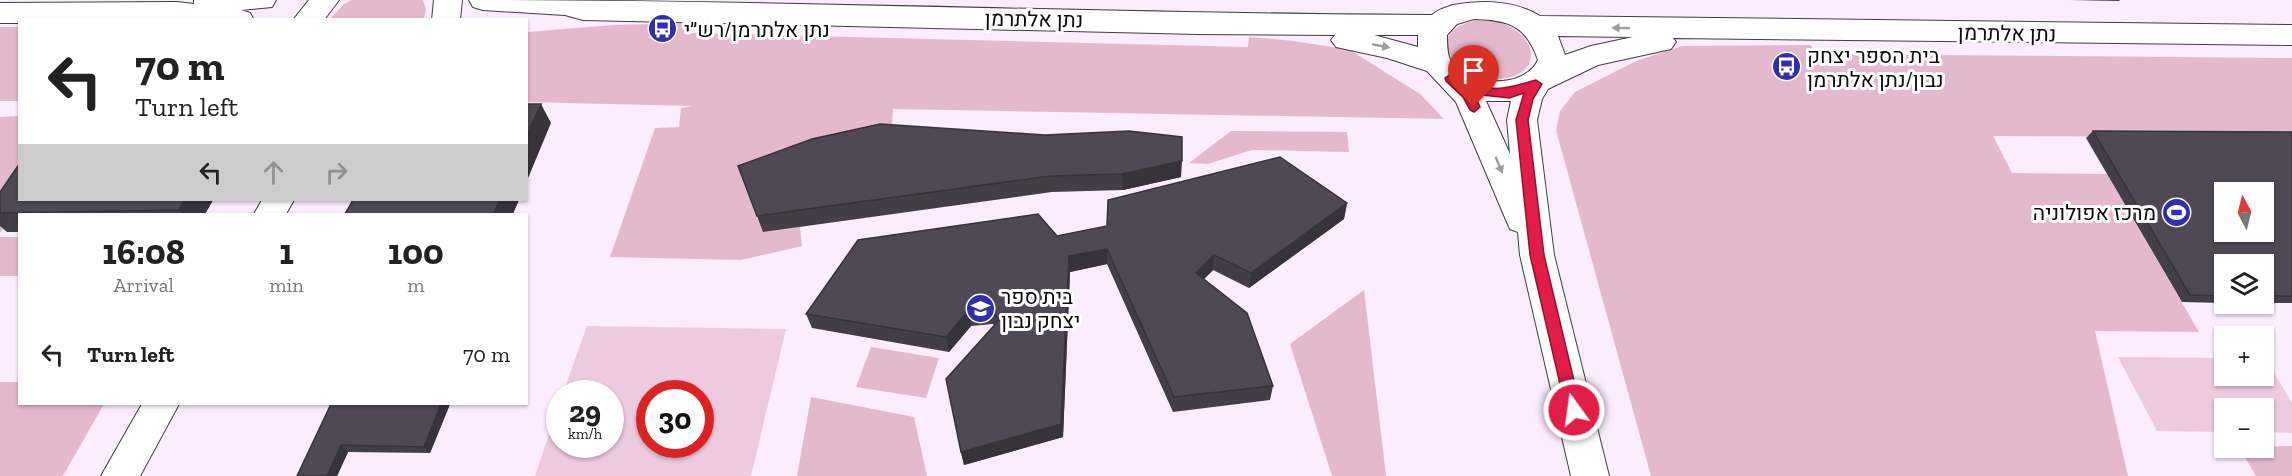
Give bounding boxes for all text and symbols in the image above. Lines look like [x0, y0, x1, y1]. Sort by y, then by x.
street label: נתן אלתרמן [985, 6, 1083, 32]
bus stop icon: נתן אלתרמן/רש״י [647, 13, 679, 45]
place label: נתן אלתרמן/רש״י [684, 17, 830, 42]
street label: נתן אלתרמן [1958, 20, 2056, 46]
one-way arrow [1612, 23, 1631, 32]
text: 70 m [135, 40, 225, 91]
icon: left [36, 42, 114, 120]
one-way arrow [1371, 42, 1390, 51]
place label: בית הספר יצחק נבון/נתן אלתרמן [1807, 43, 1944, 92]
pin [1448, 45, 1499, 107]
bus stop icon: בית הספר יצחק נבון/נתן אלתרמן [1770, 51, 1802, 83]
icon: arrive [1457, 54, 1490, 87]
text: Turn left [135, 91, 238, 123]
icon: left [194, 156, 227, 189]
icon: ahead [257, 156, 290, 189]
icon: right [320, 156, 353, 189]
one-way arrow [1494, 156, 1504, 174]
north arrow [2214, 182, 2274, 242]
map controls [2214, 182, 2274, 458]
sports icon: מרכז אפולוניה [2161, 196, 2193, 228]
place label: מרכז אפולוניה [2033, 200, 2156, 225]
text: 16:08 [102, 230, 185, 273]
text: 1 [279, 230, 294, 273]
text: 100 [388, 230, 444, 273]
button: layers [2214, 254, 2274, 314]
text: Arrival [114, 273, 174, 297]
text: min [269, 273, 304, 297]
text: m [407, 273, 424, 297]
place label: בית ספר יצחק נבון [1001, 284, 1080, 333]
school or university icon: בית ספר יצחק נבון [964, 292, 996, 324]
button: + [2214, 326, 2274, 386]
icon: left [36, 338, 69, 371]
text: Turn left [87, 341, 174, 368]
text: 70 m [463, 341, 510, 368]
position arrow [1542, 378, 1606, 442]
speed limit sign: 30 [636, 380, 714, 458]
text: 29 [569, 394, 601, 430]
button: − [2214, 398, 2274, 458]
text: km/h [568, 425, 602, 443]

